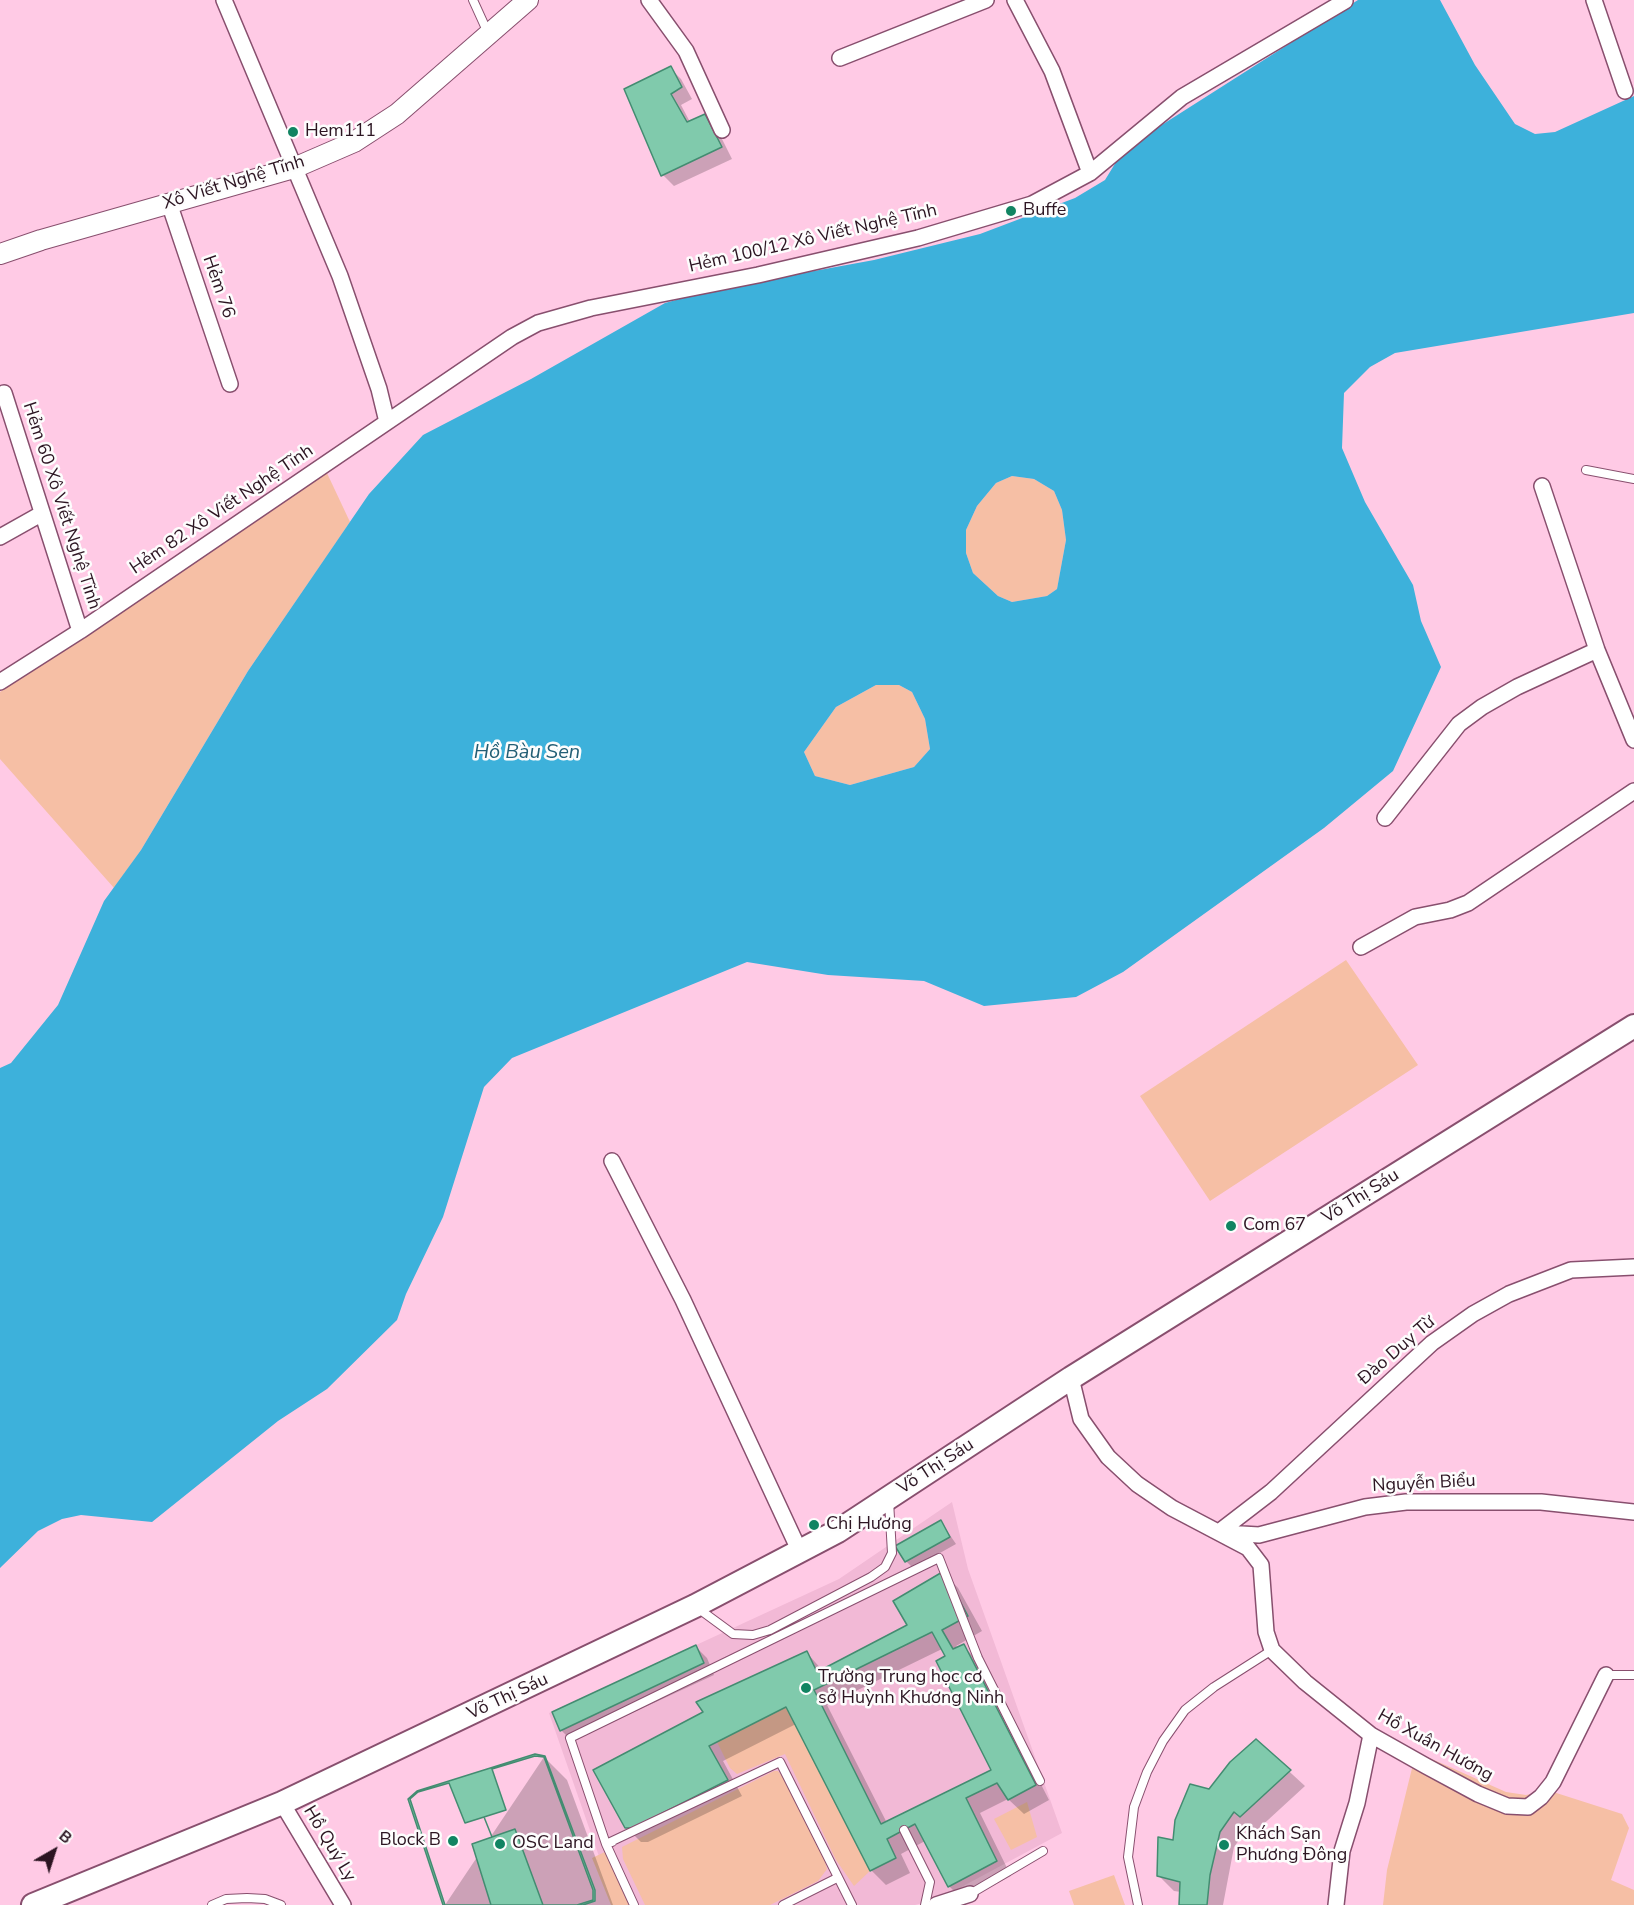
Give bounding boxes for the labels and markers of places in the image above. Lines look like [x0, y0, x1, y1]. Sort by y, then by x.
place label: Hem111 [305, 121, 376, 143]
marker: Hem111 [286, 125, 300, 139]
place label: Buffe [1023, 200, 1066, 222]
marker: Buffe [1004, 204, 1018, 218]
place label: Com 67 [1243, 1215, 1306, 1237]
marker: Com 67 [1224, 1219, 1238, 1233]
place label: Chị Hương [826, 1514, 912, 1536]
marker: Chị Hương [807, 1518, 821, 1532]
place label: Trường Trung học cơ sở Huỳnh Khương Ninh [818, 1667, 1004, 1710]
marker: Trường Trung học cơ sở Huỳnh Khương Ninh [799, 1681, 813, 1695]
place label: Khách Sạn Phương Đông [1236, 1824, 1347, 1866]
place label: Block B [379, 1830, 441, 1852]
place label: OSC Land [512, 1833, 594, 1855]
marker: Block B [446, 1834, 460, 1848]
marker: OSC Land [493, 1837, 507, 1851]
marker: Khách Sạn Phương Đông [1217, 1838, 1231, 1852]

